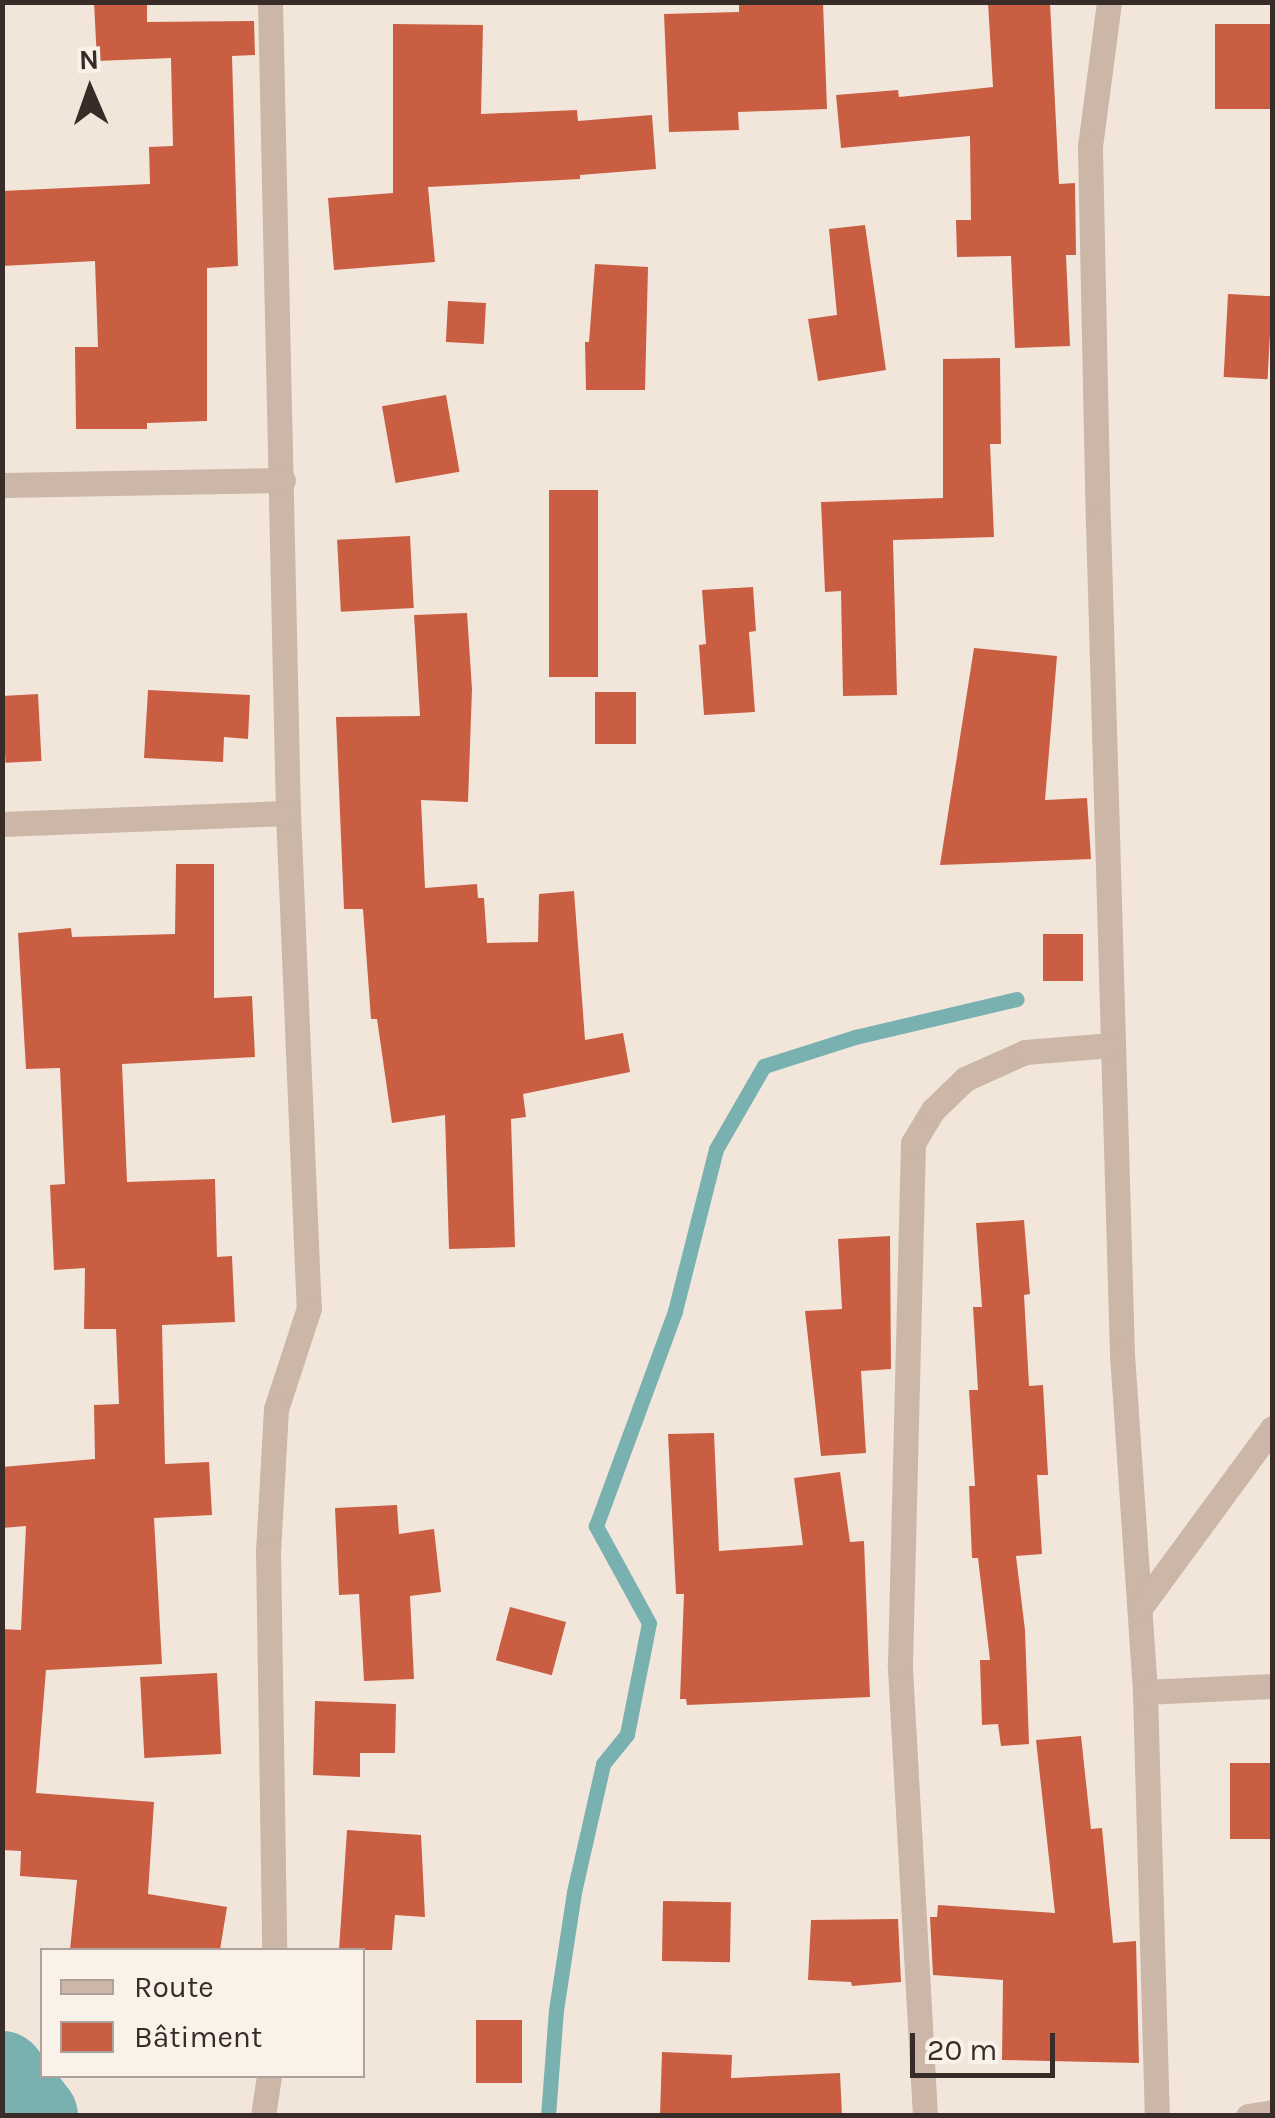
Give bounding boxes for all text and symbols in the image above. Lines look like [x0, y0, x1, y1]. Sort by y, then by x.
north arrow [40, 40, 140, 140]
text: N [78, 43, 100, 76]
legend [40, 1948, 365, 2078]
text: Route [134, 1969, 214, 2005]
scale bar [915, 2013, 1060, 2075]
text: Bâtiment [134, 2019, 262, 2055]
text: 20 m [927, 2032, 997, 2068]

